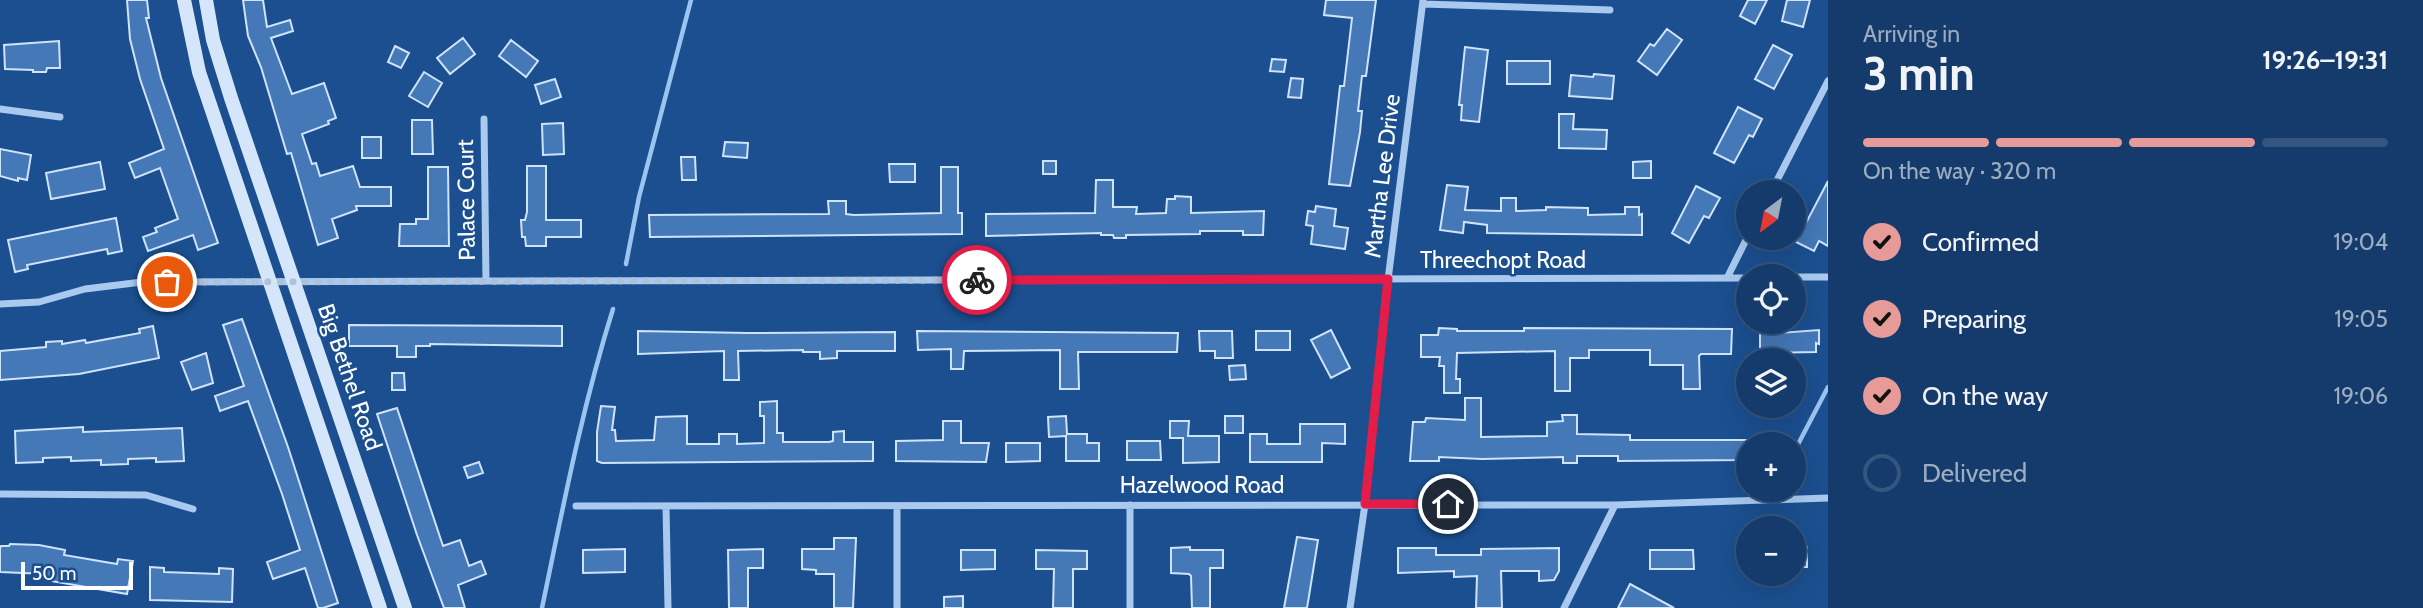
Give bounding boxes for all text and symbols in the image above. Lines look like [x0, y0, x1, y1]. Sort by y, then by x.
text: Arriving in [1863, 20, 1960, 48]
text: 19:26–19:31 [2262, 44, 2388, 76]
text: 3 min [1863, 46, 1975, 102]
street label: Martha Lee Drive [1358, 92, 1406, 260]
street label: Palace Court [451, 139, 481, 261]
text: On the way · 320 m [1863, 157, 2056, 185]
north arrow [1736, 180, 1806, 250]
map controls [1736, 180, 1806, 586]
icon: check [1863, 223, 1901, 261]
text: Confirmed [1922, 226, 2039, 258]
text: 19:04 [2333, 228, 2388, 256]
courier [942, 245, 1012, 315]
street label: Threechopt Road [1420, 246, 1586, 274]
pin [137, 252, 197, 312]
icon: bike [958, 261, 996, 299]
icon: bag [148, 263, 186, 301]
button: locate [1736, 264, 1806, 334]
street label: Big Bethel Road [312, 300, 388, 454]
icon: check [1863, 300, 1901, 338]
text: Preparing [1922, 303, 2026, 335]
text: 19:05 [2334, 305, 2388, 333]
button: layers [1736, 348, 1806, 418]
icon: check [1863, 377, 1901, 415]
text: On the way [1922, 380, 2048, 412]
text: 19:06 [2334, 382, 2388, 410]
button: + [1736, 432, 1806, 502]
text: Delivered [1922, 457, 2027, 489]
street label: Hazelwood Road [1120, 471, 1284, 499]
pin [1418, 474, 1478, 534]
icon: home [1429, 485, 1467, 523]
button: − [1736, 516, 1806, 586]
scale bar [21, 559, 133, 591]
text: 50 m [32, 562, 76, 585]

